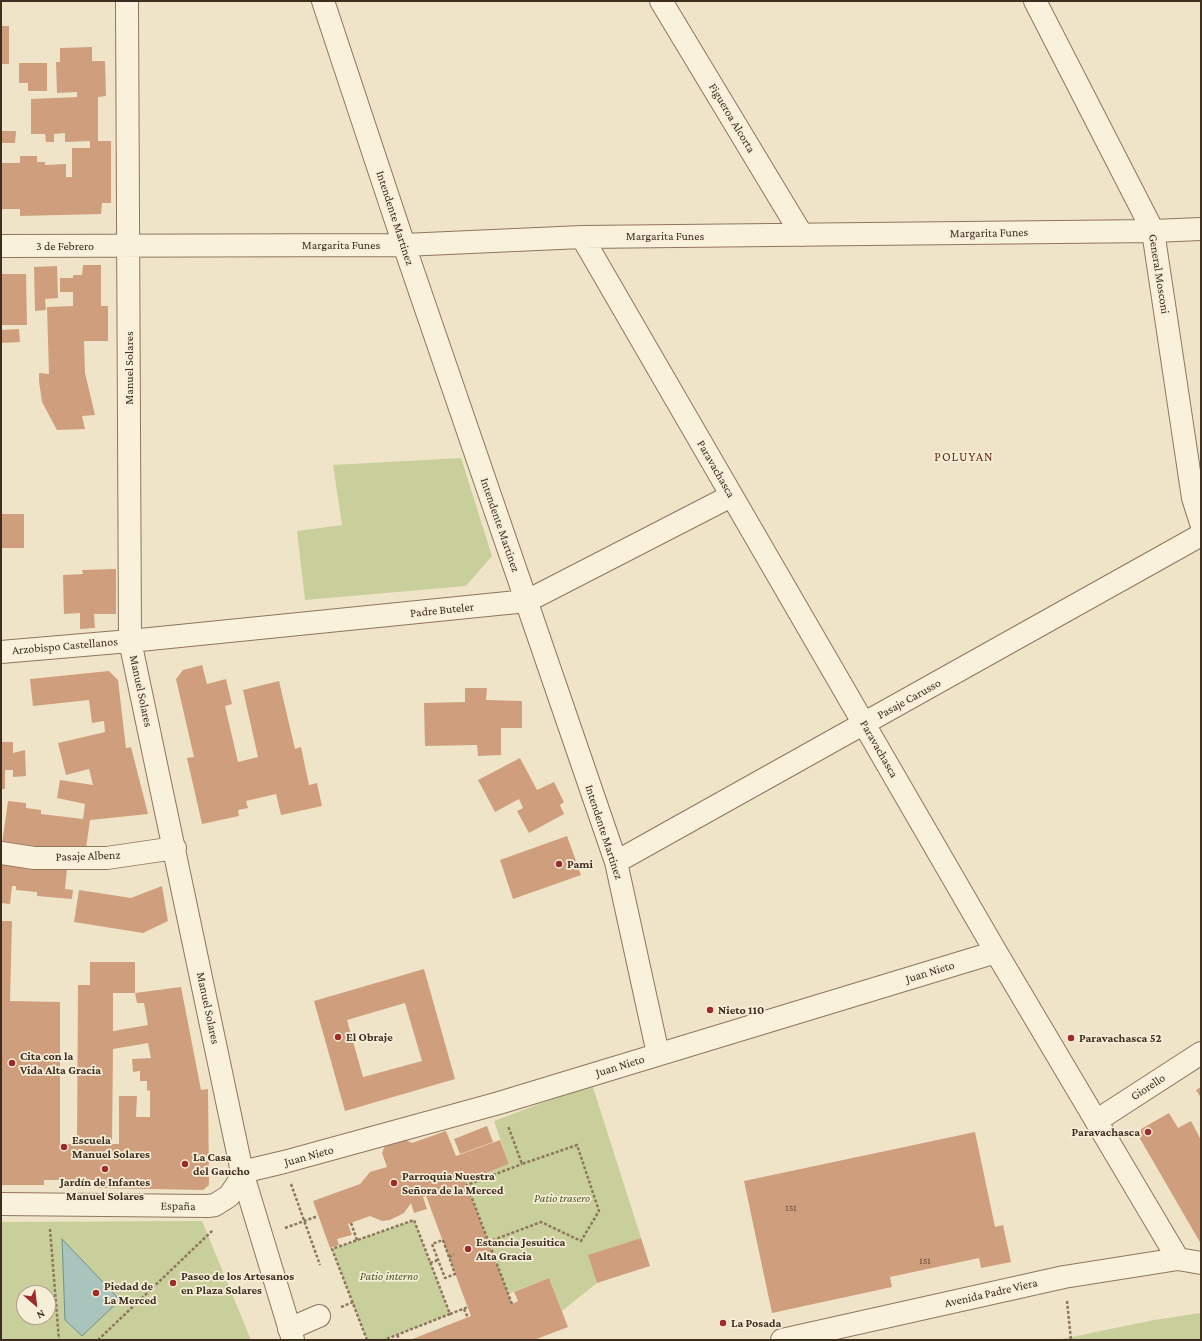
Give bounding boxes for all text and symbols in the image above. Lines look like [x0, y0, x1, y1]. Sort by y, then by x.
street label: Figueroa Alcorta [706, 81, 758, 155]
street label: Intendente Martinez [373, 169, 417, 267]
street label: Margarita Funes [950, 225, 1028, 241]
street label: Margarita Funes [626, 229, 704, 243]
street label: General Mosconi [1146, 233, 1172, 315]
street label: Margarita Funes [302, 238, 380, 252]
street label: 3 de Febrero [36, 239, 94, 253]
street label: Manuel Solares [122, 331, 136, 405]
street label: Paravachasca [694, 438, 738, 500]
district label: POLUYAN [934, 449, 994, 465]
street label: Intendente Martinez [477, 476, 523, 574]
street label: Padre Buteler [409, 599, 475, 621]
street label: Arzobispo Castellanos [12, 634, 118, 658]
street label: Manuel Solares [126, 654, 156, 728]
street label: Pasaje Carusso [875, 676, 943, 722]
street label: Paravachasca [857, 718, 901, 780]
street label: Intendente Martinez [582, 783, 626, 881]
street label: Pasaje Albenz [55, 848, 121, 864]
place label: Pami [567, 857, 593, 871]
marker: Pami [554, 859, 564, 869]
street label: Juan Nieto [904, 958, 956, 986]
street label: Manuel Solares [193, 971, 223, 1045]
place label: Nieto 110 [718, 1003, 764, 1017]
marker: Nieto 110 [705, 1005, 715, 1015]
place label: El Obraje [346, 1030, 393, 1044]
place label: Paravachasca 52 [1079, 1031, 1162, 1045]
marker: El Obraje [333, 1032, 343, 1042]
marker: Paravachasca 52 [1066, 1033, 1076, 1043]
place label: Cita con la Vida Alta Gracia [20, 1049, 101, 1077]
street label: Juan Nieto [594, 1052, 646, 1080]
marker: Cita con la Vida Alta Gracia [7, 1058, 17, 1068]
street label: Giorello [1128, 1071, 1168, 1103]
place label: Paravachasca [1072, 1125, 1140, 1139]
marker: Paravachasca [1143, 1127, 1153, 1137]
place label: Escuela Manuel Solares [72, 1133, 150, 1161]
marker: Escuela Manuel Solares [59, 1142, 69, 1152]
street label: Juan Nieto [283, 1143, 335, 1169]
place label: La Casa del Gaucho [193, 1150, 250, 1178]
marker: La Casa del Gaucho [180, 1159, 190, 1169]
marker: Jardín de Infantes Manuel Solares [100, 1164, 110, 1174]
place label: Parroquia Nuestra Señora de la Merced [402, 1169, 504, 1197]
place label: Jardín de Infantes Manuel Solares [60, 1175, 150, 1203]
marker: Parroquia Nuestra Señora de la Merced [389, 1178, 399, 1188]
park label: Patio trasero [534, 1191, 590, 1205]
street label: España [160, 1198, 196, 1214]
house number: 151 [785, 1202, 797, 1214]
place label: Estancia Jesuitica Alta Gracia [476, 1235, 565, 1263]
marker: Estancia Jesuitica Alta Gracia [463, 1244, 473, 1254]
house number: 151 [919, 1255, 931, 1267]
place label: Paseo de los Artesanos en Plaza Solares [181, 1269, 294, 1297]
park label: Patio interno [360, 1269, 418, 1283]
street label: Avenida Padre Viera [943, 1275, 1039, 1311]
marker: Paseo de los Artesanos en Plaza Solares [168, 1278, 178, 1288]
place label: Piedad de La Merced [104, 1279, 157, 1307]
north arrow [16, 1285, 56, 1325]
marker: Piedad de La Merced [91, 1288, 101, 1298]
text: N [35, 1308, 47, 1322]
place label: La Posada [731, 1316, 781, 1330]
marker: La Posada [718, 1318, 728, 1328]

